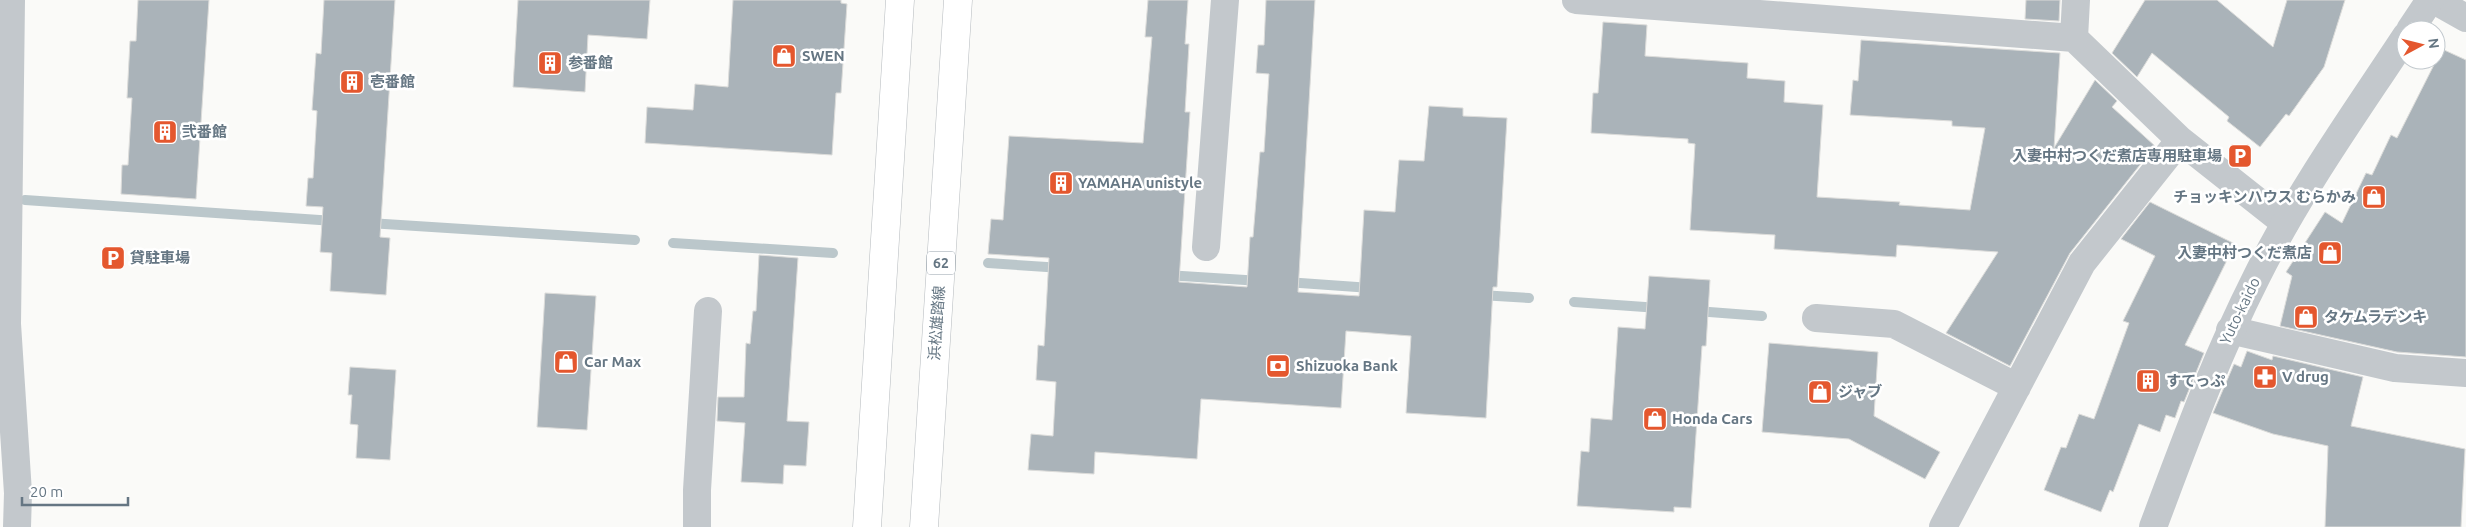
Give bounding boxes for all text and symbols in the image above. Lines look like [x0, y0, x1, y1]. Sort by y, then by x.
north arrow [2396, 20, 2446, 70]
text: N [2425, 37, 2442, 50]
shop icon: SWEN [771, 43, 797, 69]
place label: SWEN [802, 47, 845, 64]
building icon: 参番館 [537, 50, 563, 76]
place label: 参番館 [568, 54, 613, 71]
building icon: 壱番館 [339, 69, 365, 95]
place label: 壱番館 [370, 73, 415, 90]
building icon: 弐番館 [152, 119, 178, 145]
place label: 弐番館 [182, 123, 227, 140]
parking icon: 入妻中村つくだ煮店専用駐車場 [2227, 143, 2253, 169]
place label: 入妻中村つくだ煮店専用駐車場 [2012, 147, 2222, 164]
building icon: YAMAHA unistyle [1048, 170, 1074, 196]
place label: YAMAHA unistyle [1078, 174, 1202, 191]
shop icon: チョッキンハウス むらかみ [2361, 184, 2387, 210]
place label: チョッキンハウス むらかみ [2173, 188, 2356, 205]
shop icon: 入妻中村つくだ煮店 [2317, 240, 2343, 266]
place label: 入妻中村つくだ煮店 [2177, 244, 2312, 261]
parking icon: 貸駐車場 [100, 245, 126, 271]
place label: 貸駐車場 [130, 249, 190, 266]
road number: 62 [927, 252, 955, 274]
street label: Yuto-kaido [2216, 275, 2263, 347]
street label: 浜松雄踏線 [925, 285, 948, 361]
shop icon: タケムラデンキ [2293, 304, 2319, 330]
place label: タケムラデンキ [2324, 308, 2427, 325]
shop icon: Car Max [553, 349, 579, 375]
place label: Car Max [584, 353, 641, 370]
bank icon: Shizuoka Bank [1265, 353, 1291, 379]
place label: Shizuoka Bank [1296, 357, 1398, 374]
pharmacy icon: V drug [2252, 364, 2278, 390]
building icon: すてっぷ [2135, 368, 2161, 394]
place label: V drug [2282, 368, 2329, 385]
place label: すてっぷ [2166, 372, 2225, 389]
shop icon: ジャブ [1807, 379, 1833, 405]
place label: ジャブ [1838, 383, 1882, 400]
shop icon: Honda Cars [1642, 406, 1668, 432]
place label: Honda Cars [1672, 410, 1752, 427]
scale bar [22, 474, 129, 506]
text: 20 m [30, 483, 63, 500]

